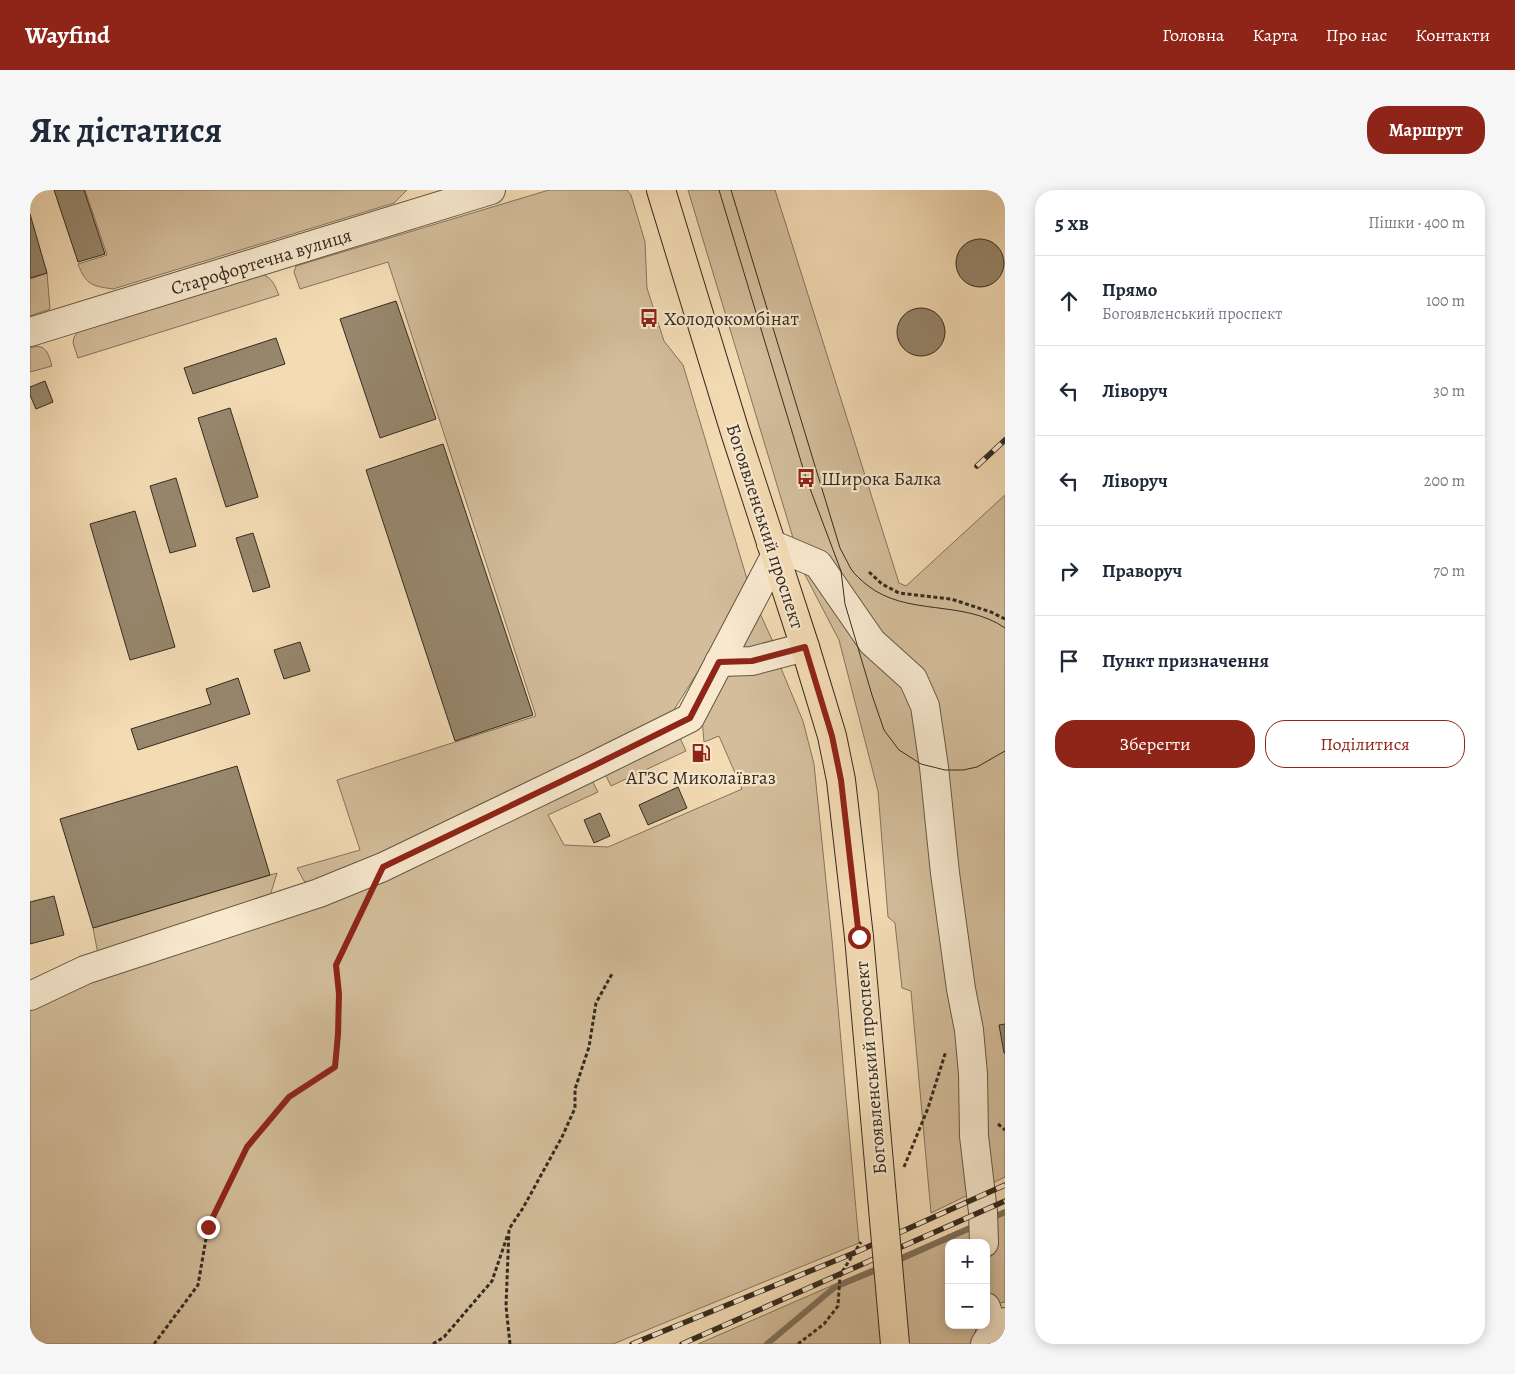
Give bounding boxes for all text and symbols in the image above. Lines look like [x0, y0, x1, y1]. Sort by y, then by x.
text: Wayfind [25, 19, 110, 51]
text: Головна [1162, 23, 1224, 47]
text: Карта [1252, 23, 1298, 47]
text: Про нас [1326, 23, 1387, 47]
text: Контакти [1415, 23, 1490, 47]
text: Як дістатися [30, 106, 222, 154]
button: Маршрут [1367, 106, 1485, 154]
text: 5 хв [1055, 209, 1089, 237]
text: Пішки · 400 m [1368, 212, 1465, 234]
street label: Старофортечна вулиця [168, 222, 355, 302]
text: Прямо [1102, 277, 1157, 303]
icon: ahead [1055, 287, 1083, 315]
text: 100 m [1426, 290, 1465, 312]
text: Богоявленський проспект [1102, 303, 1282, 325]
place label: Холодокомбінат [664, 306, 799, 332]
bus stop icon: Холодокомбінат [638, 307, 660, 329]
icon: left [1055, 377, 1083, 405]
text: Ліворуч [1102, 378, 1168, 404]
text: 30 m [1433, 380, 1465, 402]
street label: Богоявленський проспект [720, 420, 811, 633]
place label: Широка Балка [821, 466, 942, 492]
bus stop icon: Широка Балка [795, 467, 817, 489]
icon: left [1055, 467, 1083, 495]
text: Ліворуч [1102, 468, 1168, 494]
text: 200 m [1424, 470, 1465, 492]
icon: right [1055, 557, 1083, 585]
text: Праворуч [1102, 558, 1182, 584]
text: 70 m [1433, 560, 1465, 582]
icon: arrive [1055, 647, 1083, 675]
text: Пункт призначення [1102, 648, 1269, 674]
button: Зберегти [1055, 720, 1255, 768]
button: Поділитися [1265, 720, 1465, 768]
fuel station icon: АГЗС Миколаївгаз [690, 742, 712, 764]
place label: АГЗС Миколаївгаз [625, 765, 776, 791]
route start [848, 926, 871, 949]
street label: Богоявленський проспект [849, 959, 893, 1176]
route end [197, 1216, 220, 1239]
map controls [945, 1239, 990, 1329]
button: + [945, 1239, 990, 1284]
button: − [945, 1284, 990, 1329]

